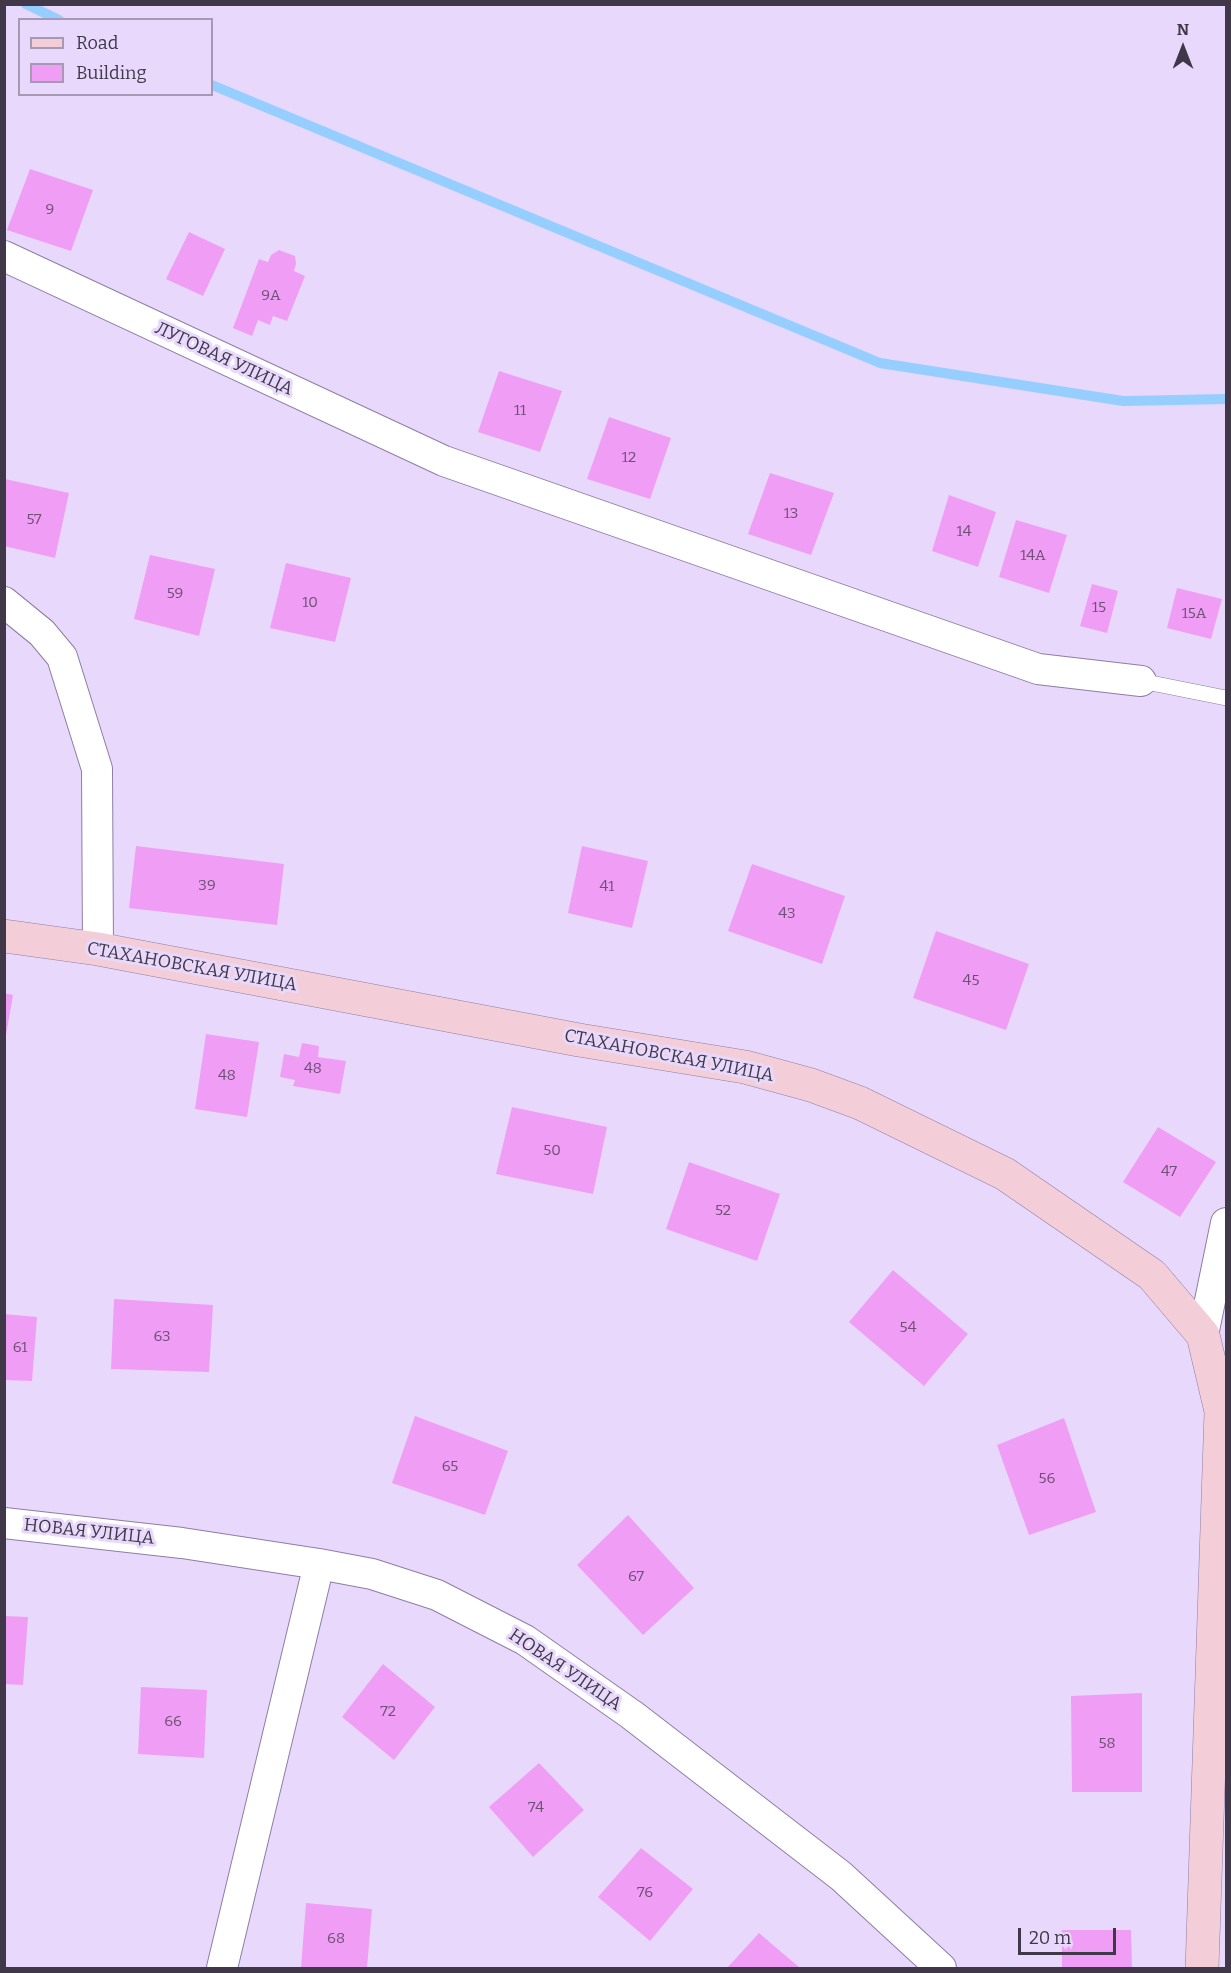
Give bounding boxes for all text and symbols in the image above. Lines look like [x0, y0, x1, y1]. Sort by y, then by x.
legend [18, 18, 213, 96]
north arrow [1153, 18, 1213, 78]
text: N [1177, 20, 1189, 39]
text: Road [76, 32, 118, 54]
text: Building [76, 62, 147, 84]
house number: 9 [46, 201, 54, 219]
house number: 9А [261, 287, 281, 305]
street label: ЛУГОВАЯ УЛИЦА [152, 318, 296, 400]
house number: 11 [514, 402, 526, 420]
house number: 12 [622, 449, 636, 467]
house number: 13 [784, 505, 798, 523]
house number: 57 [26, 511, 42, 529]
house number: 14 [957, 523, 971, 541]
house number: 14А [1020, 547, 1046, 565]
house number: 59 [167, 585, 183, 603]
house number: 10 [302, 594, 318, 612]
house number: 15 [1092, 599, 1106, 617]
house number: 15А [1182, 605, 1206, 623]
house number: 39 [198, 877, 216, 895]
house number: 41 [600, 878, 614, 896]
house number: 43 [778, 905, 796, 923]
street label: СТАХАНОВСКАЯ УЛИЦА [85, 938, 299, 996]
house number: 45 [963, 972, 979, 990]
street label: СТАХАНОВСКАЯ УЛИЦА [562, 1025, 776, 1087]
house number: 48 [304, 1060, 322, 1078]
house number: 48 [218, 1067, 236, 1085]
house number: 50 [543, 1142, 561, 1160]
house number: 47 [1161, 1163, 1177, 1181]
house number: 52 [715, 1202, 731, 1220]
house number: 54 [900, 1319, 916, 1337]
house number: 63 [153, 1328, 171, 1346]
house number: 61 [13, 1339, 27, 1357]
house number: 65 [442, 1458, 458, 1476]
house number: 56 [1039, 1470, 1055, 1488]
street label: НОВАЯ УЛИЦА [23, 1514, 155, 1550]
house number: 67 [628, 1568, 644, 1586]
street label: НОВАЯ УЛИЦА [505, 1624, 625, 1716]
house number: 72 [380, 1703, 396, 1721]
house number: 66 [164, 1713, 182, 1731]
house number: 58 [1098, 1735, 1116, 1753]
house number: 74 [528, 1799, 544, 1817]
house number: 76 [637, 1884, 653, 1902]
scale bar [1021, 1916, 1118, 1954]
text: 20 m [1029, 1927, 1071, 1949]
house number: 68 [327, 1930, 345, 1948]

